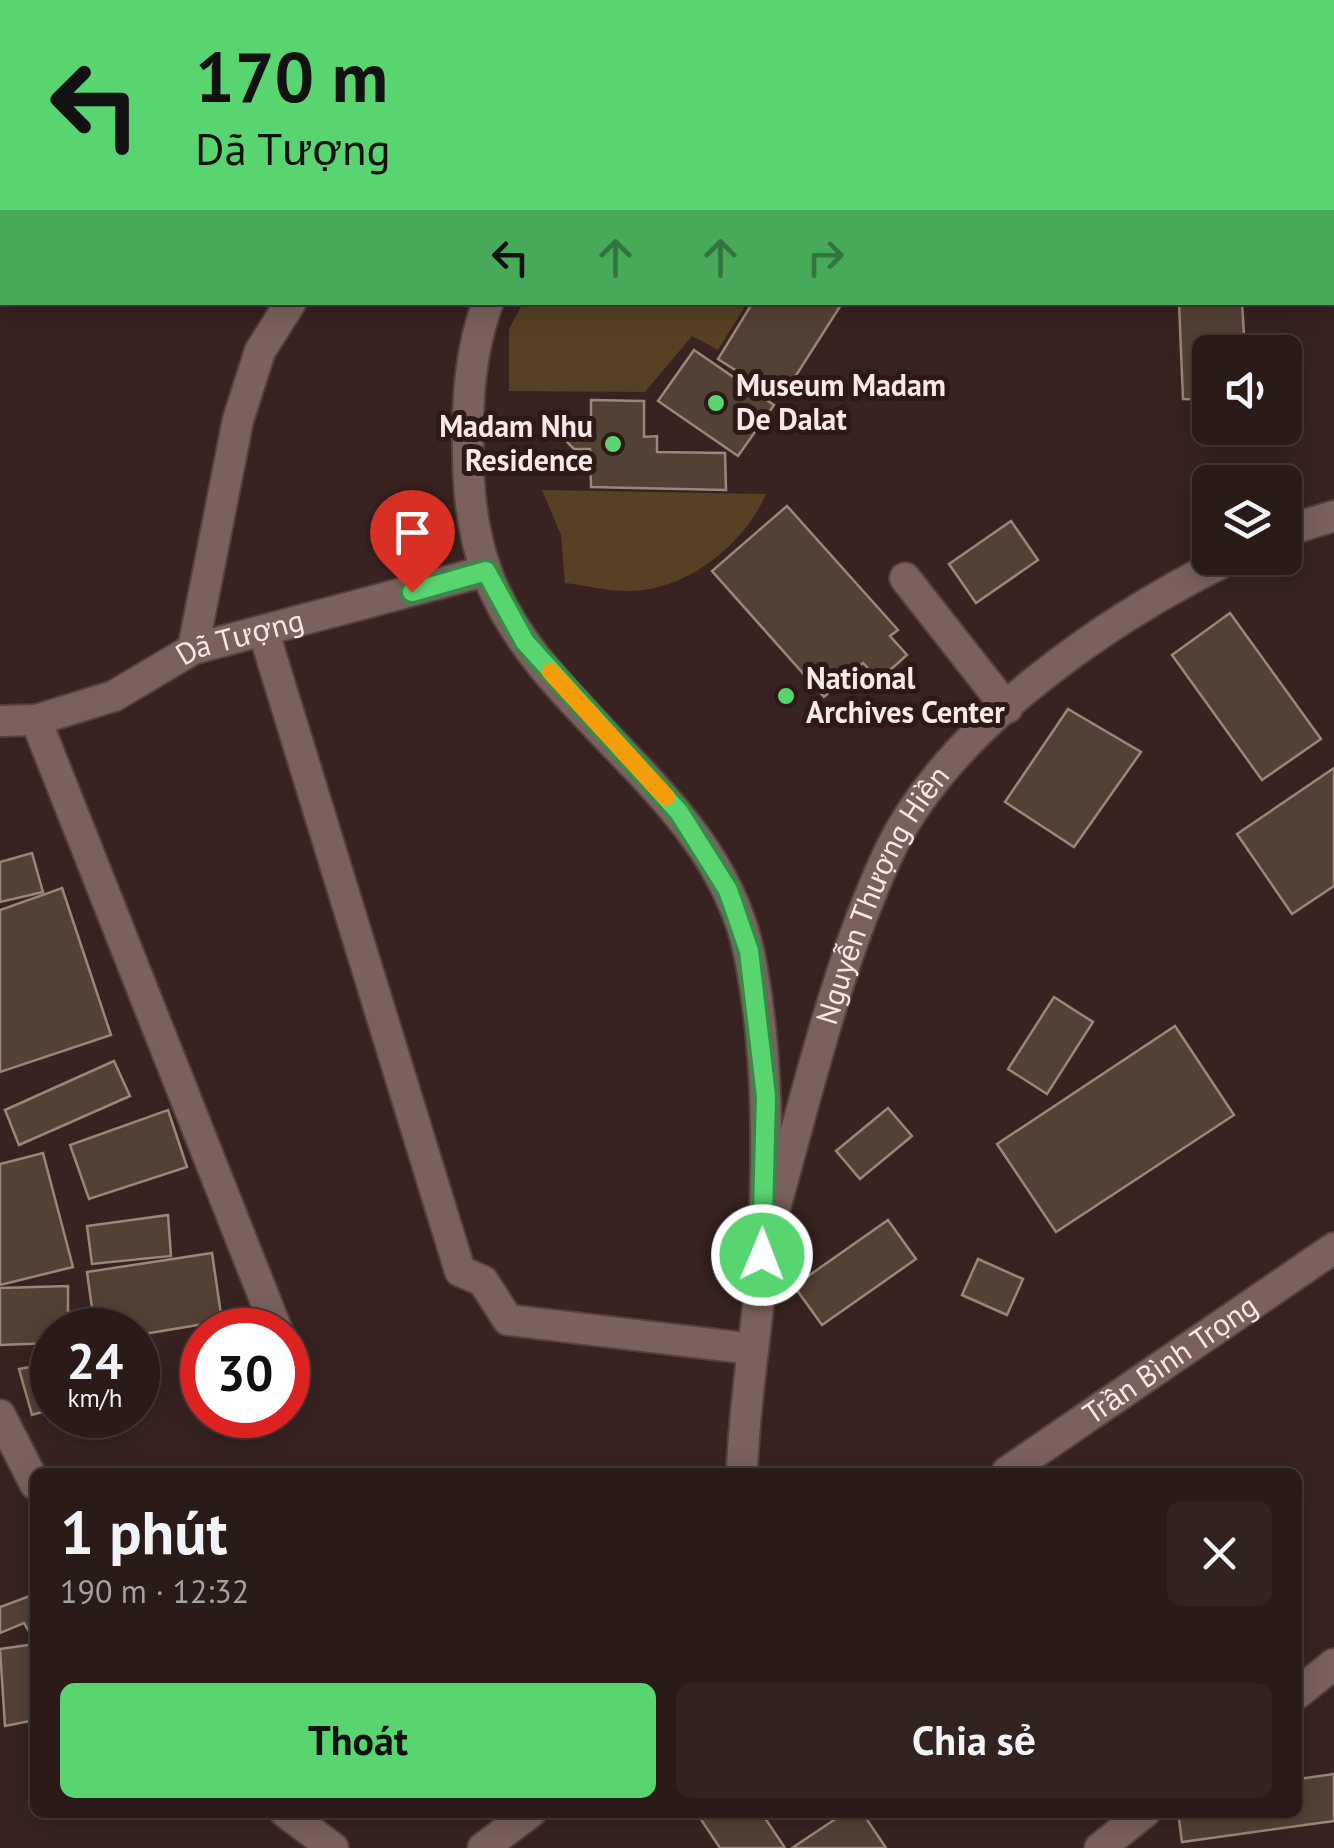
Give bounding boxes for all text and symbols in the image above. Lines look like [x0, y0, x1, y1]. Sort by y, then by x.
text: 170 m [195, 31, 388, 121]
icon: left [30, 40, 160, 170]
text: Dã Tượng [195, 119, 391, 177]
icon: left [483, 230, 538, 285]
icon: ahead [588, 230, 643, 285]
icon: ahead [693, 230, 748, 285]
icon: right [798, 230, 853, 285]
map controls [1192, 335, 1302, 575]
button: sound [1192, 335, 1302, 445]
place label: Museum Madam De Dalat [736, 365, 946, 438]
marker: Museum Madam De Dalat [705, 392, 727, 414]
place label: Madam Nhu Residence [439, 406, 593, 479]
marker: Madam Nhu Residence [602, 433, 624, 455]
button: layers [1192, 465, 1302, 575]
pin [370, 490, 455, 593]
icon: arrive [385, 505, 440, 560]
street label: Dã Tượng [168, 599, 308, 673]
place label: National Archives Center [806, 658, 1005, 731]
marker: National Archives Center [775, 685, 797, 707]
street label: Nguyễn Thượng Hiền [806, 757, 957, 1029]
position arrow [710, 1203, 814, 1307]
street label: Trần Bình Trọng [1075, 1285, 1264, 1432]
speed limit sign: 30 [180, 1308, 310, 1438]
text: 24 [67, 1328, 123, 1393]
text: km/h [68, 1382, 122, 1414]
text: 1 phút [60, 1493, 228, 1571]
button: close [1167, 1501, 1272, 1606]
text: 190 m · 12:32 [60, 1570, 249, 1612]
button: Thoát [60, 1683, 656, 1798]
button: Chia sẻ [676, 1683, 1272, 1798]

